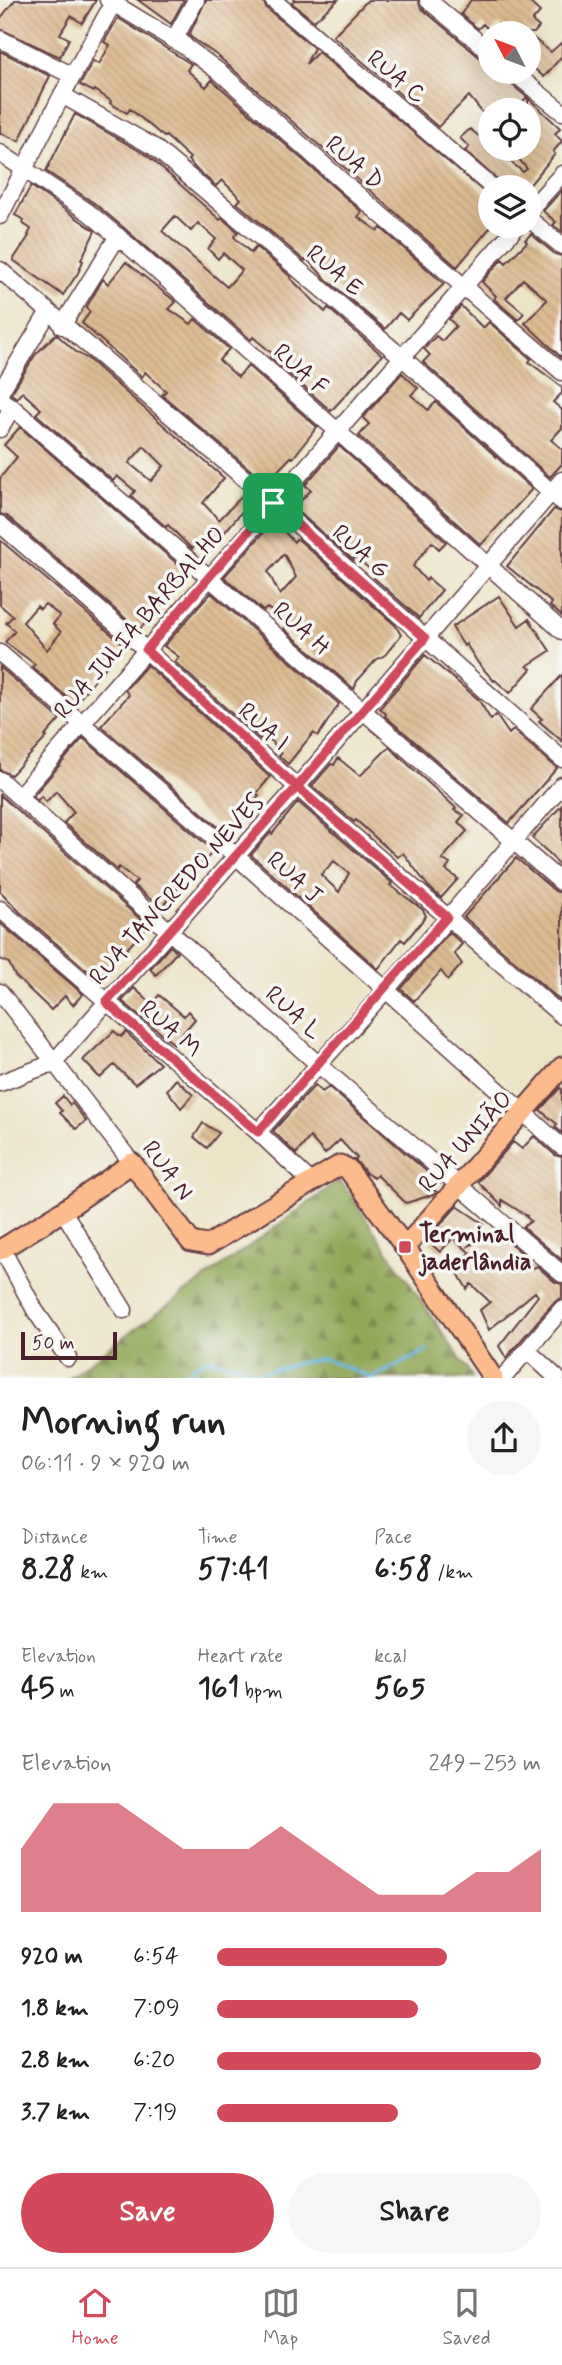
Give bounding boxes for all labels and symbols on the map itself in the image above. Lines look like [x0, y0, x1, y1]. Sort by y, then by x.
north arrow [478, 21, 541, 84]
street label: RUA C [360, 43, 432, 111]
street label: RUA D [318, 129, 390, 197]
street label: RUA E [299, 238, 369, 304]
street label: RUA F [266, 337, 334, 403]
pin [243, 473, 303, 533]
street label: RUA G [325, 518, 395, 586]
street label: RUA JULIA BARBALHO [48, 520, 233, 726]
street label: RUA H [266, 595, 336, 663]
street label: RUA I [231, 696, 295, 758]
street label: RUA TANCREDO NEVES [83, 788, 271, 992]
street label: RUA J [259, 845, 329, 911]
street label: RUA L [258, 980, 328, 1047]
street label: RUA M [133, 994, 207, 1065]
street label: RUA UNIÃO [412, 1085, 520, 1199]
street label: RUA N [134, 1135, 199, 1207]
place label: Terminal jaderlândia [418, 1219, 532, 1278]
marker: Terminal jaderlândia [397, 1239, 413, 1255]
scale bar [21, 1329, 117, 1361]

